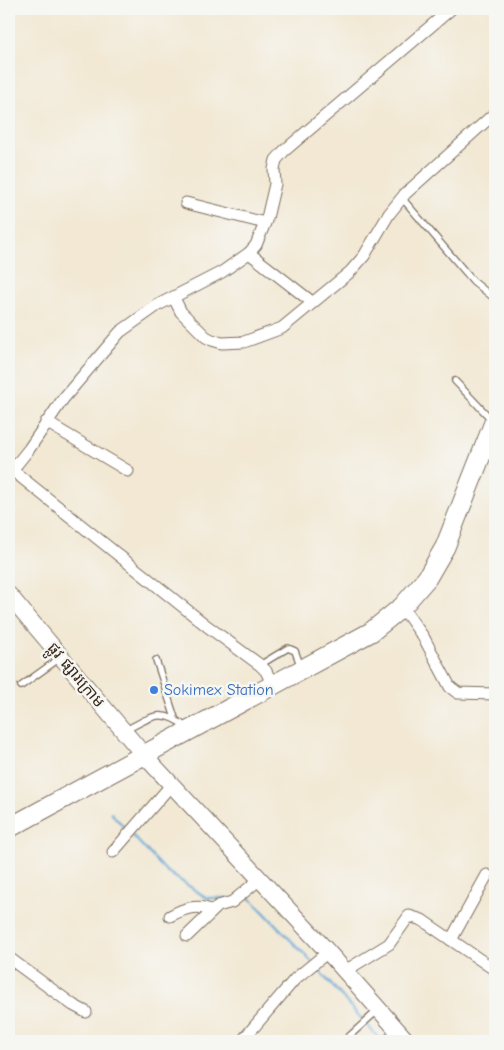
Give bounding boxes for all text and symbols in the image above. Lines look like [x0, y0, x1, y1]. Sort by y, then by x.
street label: ផ្លូវ ផ្សារក្រោម [40, 639, 108, 714]
place label: Sokimex Station [164, 681, 274, 699]
marker: Sokimex Station [148, 684, 160, 696]

